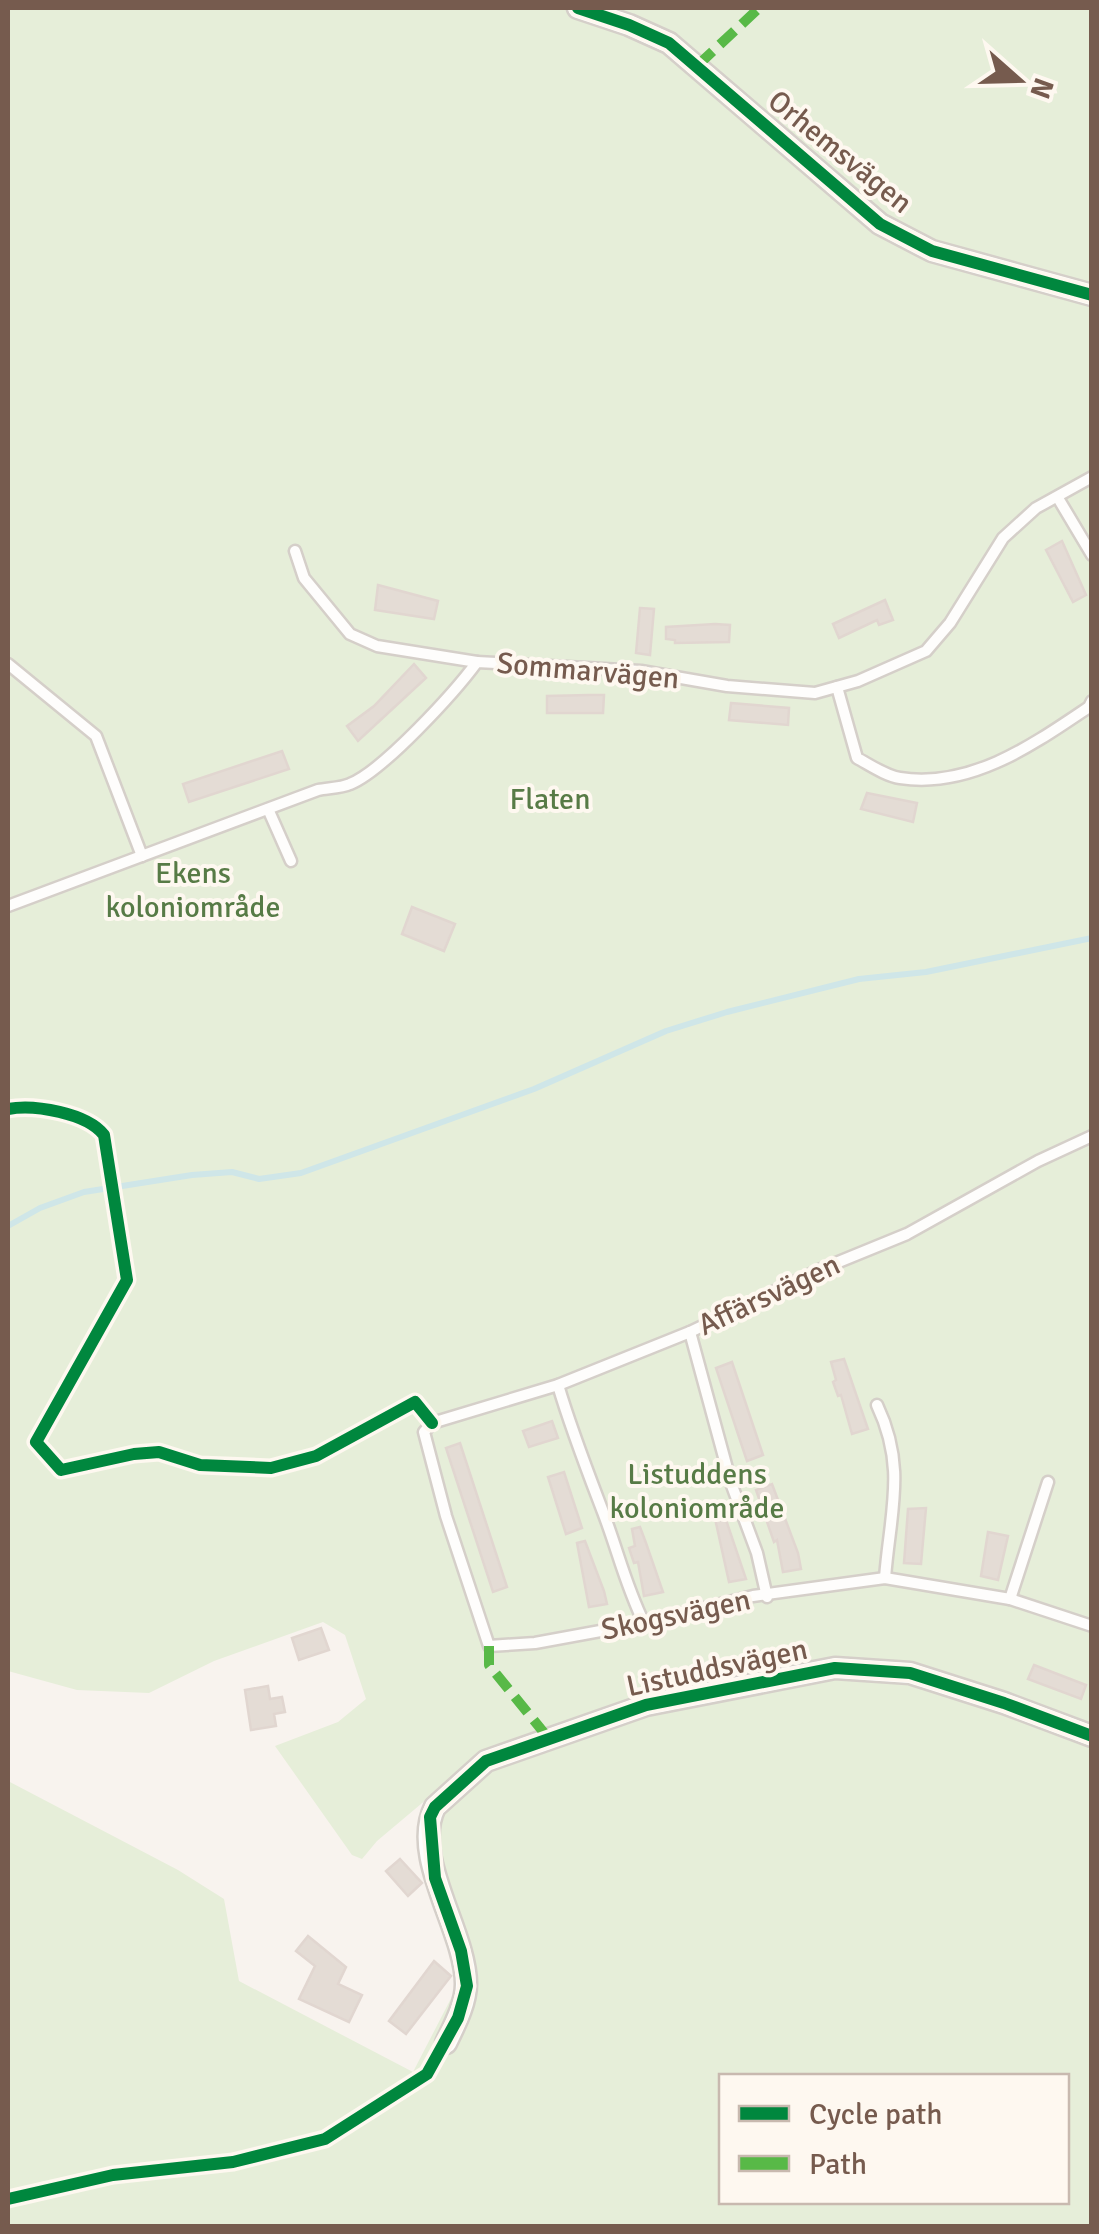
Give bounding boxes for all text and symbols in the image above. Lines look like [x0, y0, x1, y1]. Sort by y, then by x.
north arrow [969, 30, 1069, 130]
text: N [1022, 73, 1061, 103]
street label: Orhemsvägen [760, 83, 920, 221]
street label: Sommarvägen [495, 645, 681, 697]
park label: Flaten [510, 781, 591, 818]
park label: Ekens koloniområde [106, 855, 281, 926]
street label: Affärsvägen [692, 1246, 846, 1344]
park label: Listuddens koloniområde [610, 1456, 785, 1527]
street label: Skogsvägen [598, 1581, 754, 1649]
street label: Listuddsvägen [623, 1631, 811, 1705]
legend [719, 2074, 1069, 2204]
text: Cycle path [809, 2096, 943, 2133]
text: Path [809, 2146, 867, 2183]

